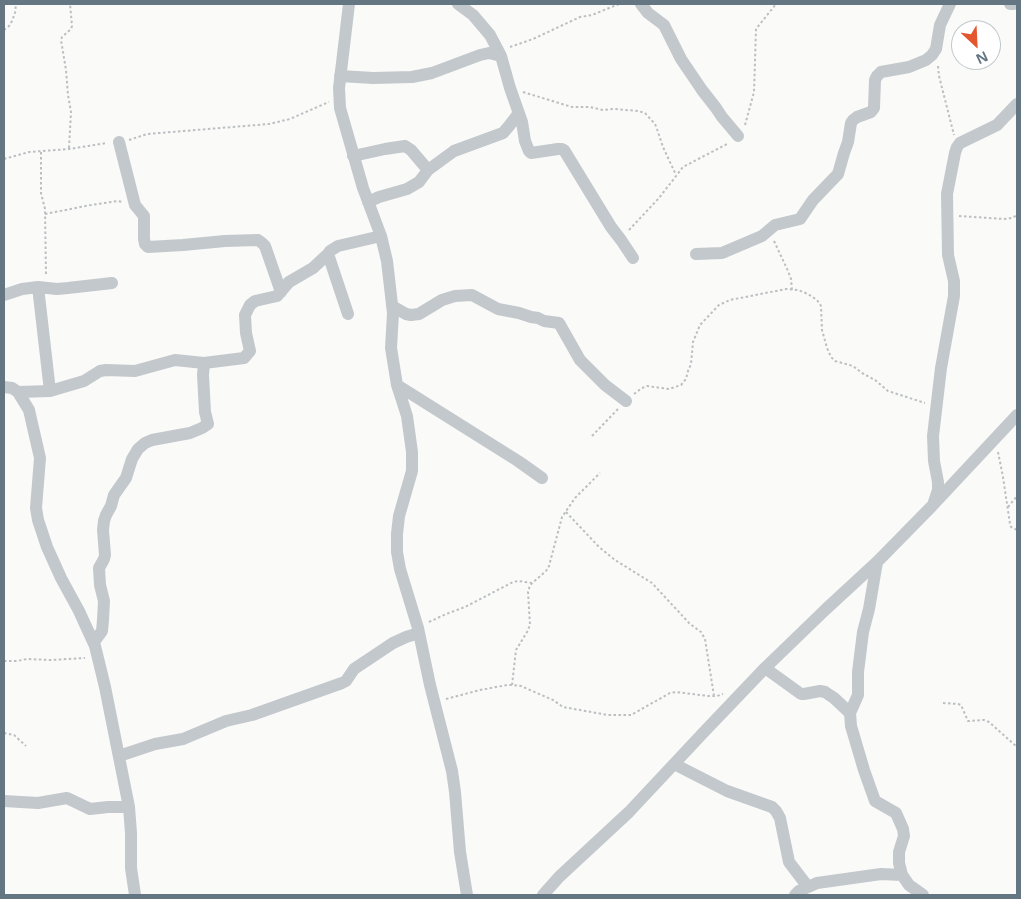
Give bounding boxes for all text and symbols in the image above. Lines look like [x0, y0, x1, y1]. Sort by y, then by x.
north arrow [951, 20, 1001, 70]
text: N [973, 47, 991, 69]

